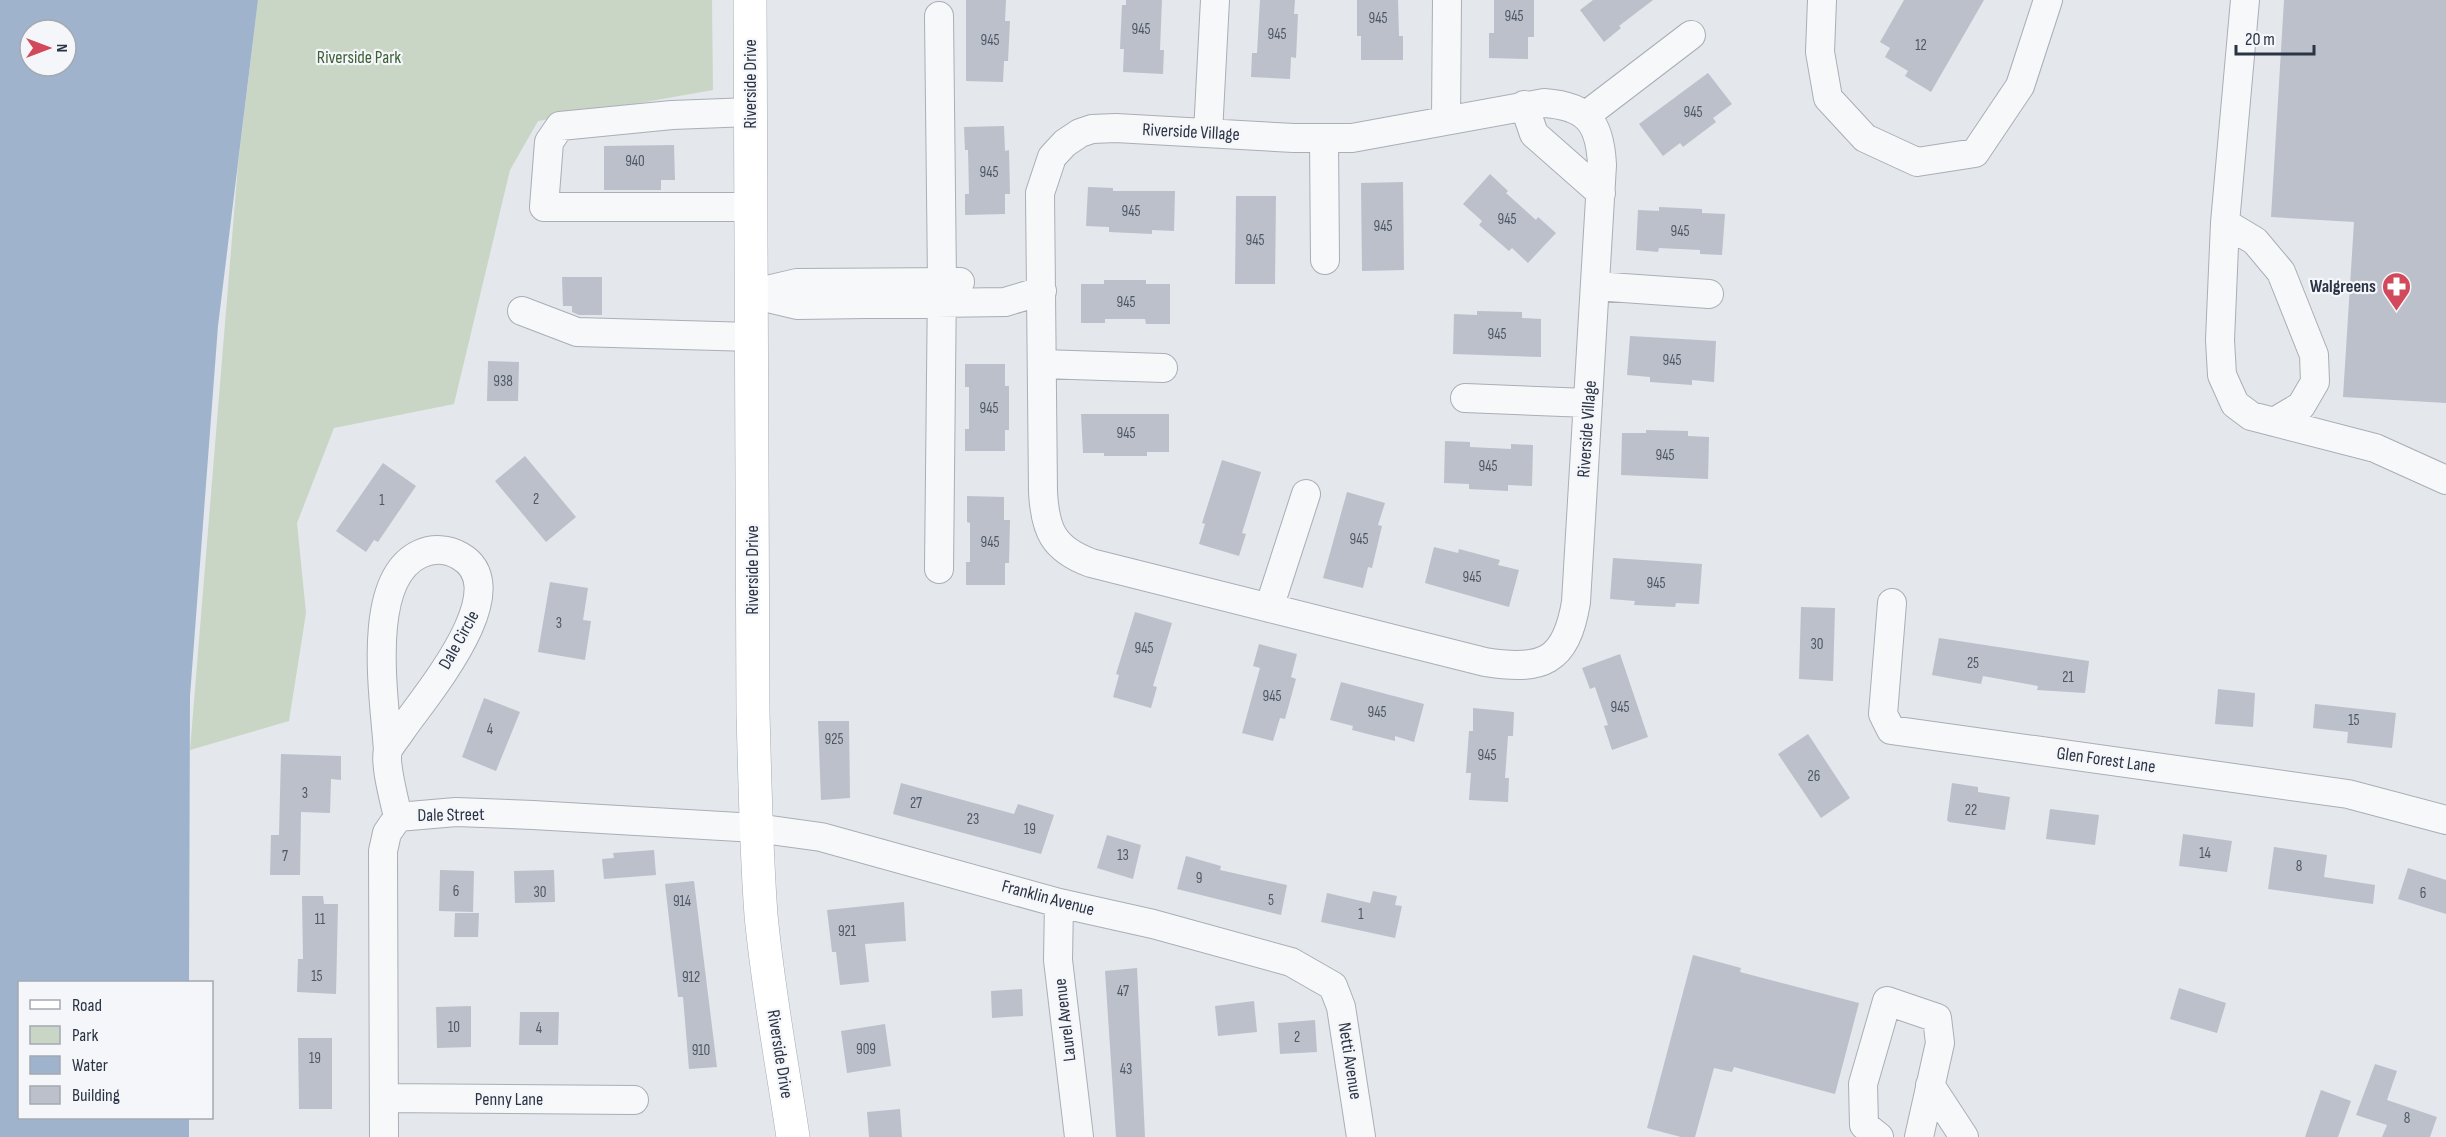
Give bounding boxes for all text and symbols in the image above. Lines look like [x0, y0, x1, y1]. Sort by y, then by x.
house number: 945 [1505, 7, 1523, 26]
house number: 945 [1369, 9, 1387, 28]
north arrow [18, 18, 78, 78]
scale bar [2236, 18, 2314, 56]
house number: 945 [1132, 20, 1150, 39]
house number: 945 [1268, 25, 1286, 44]
text: 20 m [2245, 29, 2275, 50]
house number: 945 [981, 31, 999, 50]
house number: 12 [1915, 36, 1927, 55]
street label: Riverside Drive [740, 39, 761, 129]
text: N [52, 44, 71, 52]
park label: Riverside Park [317, 47, 401, 68]
house number: 945 [1684, 103, 1702, 122]
street label: Riverside Village [1142, 119, 1240, 145]
house number: 940 [625, 152, 645, 171]
house number: 945 [980, 163, 998, 182]
house number: 945 [1122, 202, 1140, 221]
house number: 945 [1498, 210, 1516, 229]
house number: 945 [1374, 217, 1392, 236]
house number: 945 [1671, 222, 1689, 241]
house number: 945 [1246, 231, 1264, 250]
pharmacy icon: Walgreens [2381, 270, 2413, 312]
place label: Walgreens [2310, 276, 2376, 297]
house number: 945 [1117, 293, 1135, 312]
house number: 945 [1488, 325, 1506, 344]
house number: 945 [1663, 351, 1681, 370]
house number: 938 [493, 372, 513, 391]
street label: Riverside Village [1573, 380, 1601, 478]
house number: 945 [980, 399, 998, 418]
house number: 945 [1117, 424, 1135, 443]
house number: 945 [1656, 446, 1674, 465]
house number: 945 [1479, 457, 1497, 476]
house number: 2 [533, 490, 539, 509]
house number: 1 [379, 491, 385, 510]
street label: Riverside Drive [742, 525, 763, 615]
house number: 945 [1350, 530, 1368, 549]
house number: 945 [981, 533, 999, 552]
house number: 945 [1463, 568, 1481, 587]
house number: 945 [1647, 574, 1665, 593]
street label: Dale Circle [434, 607, 484, 673]
house number: 3 [556, 614, 562, 633]
house number: 30 [1811, 635, 1823, 654]
house number: 945 [1135, 639, 1153, 658]
house number: 25 [1967, 654, 1979, 673]
house number: 21 [2062, 668, 2074, 687]
house number: 945 [1263, 687, 1281, 706]
house number: 945 [1611, 698, 1629, 717]
house number: 945 [1368, 703, 1386, 722]
house number: 15 [2348, 711, 2360, 730]
house number: 4 [487, 720, 493, 739]
house number: 925 [825, 730, 843, 749]
street label: Glen Forest Lane [2055, 743, 2157, 777]
house number: 945 [1478, 746, 1496, 765]
house number: 26 [1808, 767, 1820, 786]
house number: 3 [302, 784, 308, 803]
house number: 27 [910, 794, 922, 813]
house number: 22 [1965, 801, 1977, 820]
street label: Dale Street [417, 804, 485, 826]
house number: 23 [967, 810, 979, 829]
house number: 19 [1024, 820, 1036, 839]
house number: 14 [2199, 844, 2211, 863]
house number: 13 [1117, 846, 1129, 865]
house number: 7 [282, 847, 288, 866]
house number: 8 [2296, 857, 2302, 876]
house number: 9 [1196, 869, 1202, 888]
street label: Franklin Avenue [999, 876, 1097, 920]
house number: 6 [453, 882, 459, 901]
house number: 30 [534, 883, 546, 902]
house number: 6 [2420, 884, 2426, 903]
house number: 5 [1268, 891, 1274, 910]
house number: 914 [673, 892, 691, 911]
house number: 1 [1358, 905, 1364, 924]
house number: 11 [315, 910, 326, 929]
house number: 921 [838, 922, 857, 941]
house number: 15 [311, 967, 323, 986]
house number: 912 [682, 968, 700, 987]
street label: Laurel Avenue [1049, 977, 1081, 1063]
legend [18, 981, 213, 1119]
house number: 47 [1117, 982, 1129, 1001]
text: Road [72, 995, 102, 1016]
street label: Riverside Drive [763, 1008, 797, 1100]
house number: 10 [448, 1018, 460, 1037]
house number: 4 [536, 1019, 542, 1038]
street label: Netti Avenue [1334, 1021, 1366, 1101]
text: Park [72, 1025, 98, 1046]
house number: 2 [1294, 1028, 1300, 1047]
house number: 909 [856, 1040, 876, 1059]
house number: 910 [692, 1041, 710, 1060]
house number: 19 [309, 1049, 321, 1068]
text: Water [72, 1055, 108, 1076]
house number: 43 [1120, 1060, 1132, 1079]
text: Building [72, 1085, 120, 1106]
street label: Penny Lane [475, 1089, 543, 1110]
house number: 8 [2404, 1109, 2410, 1128]

